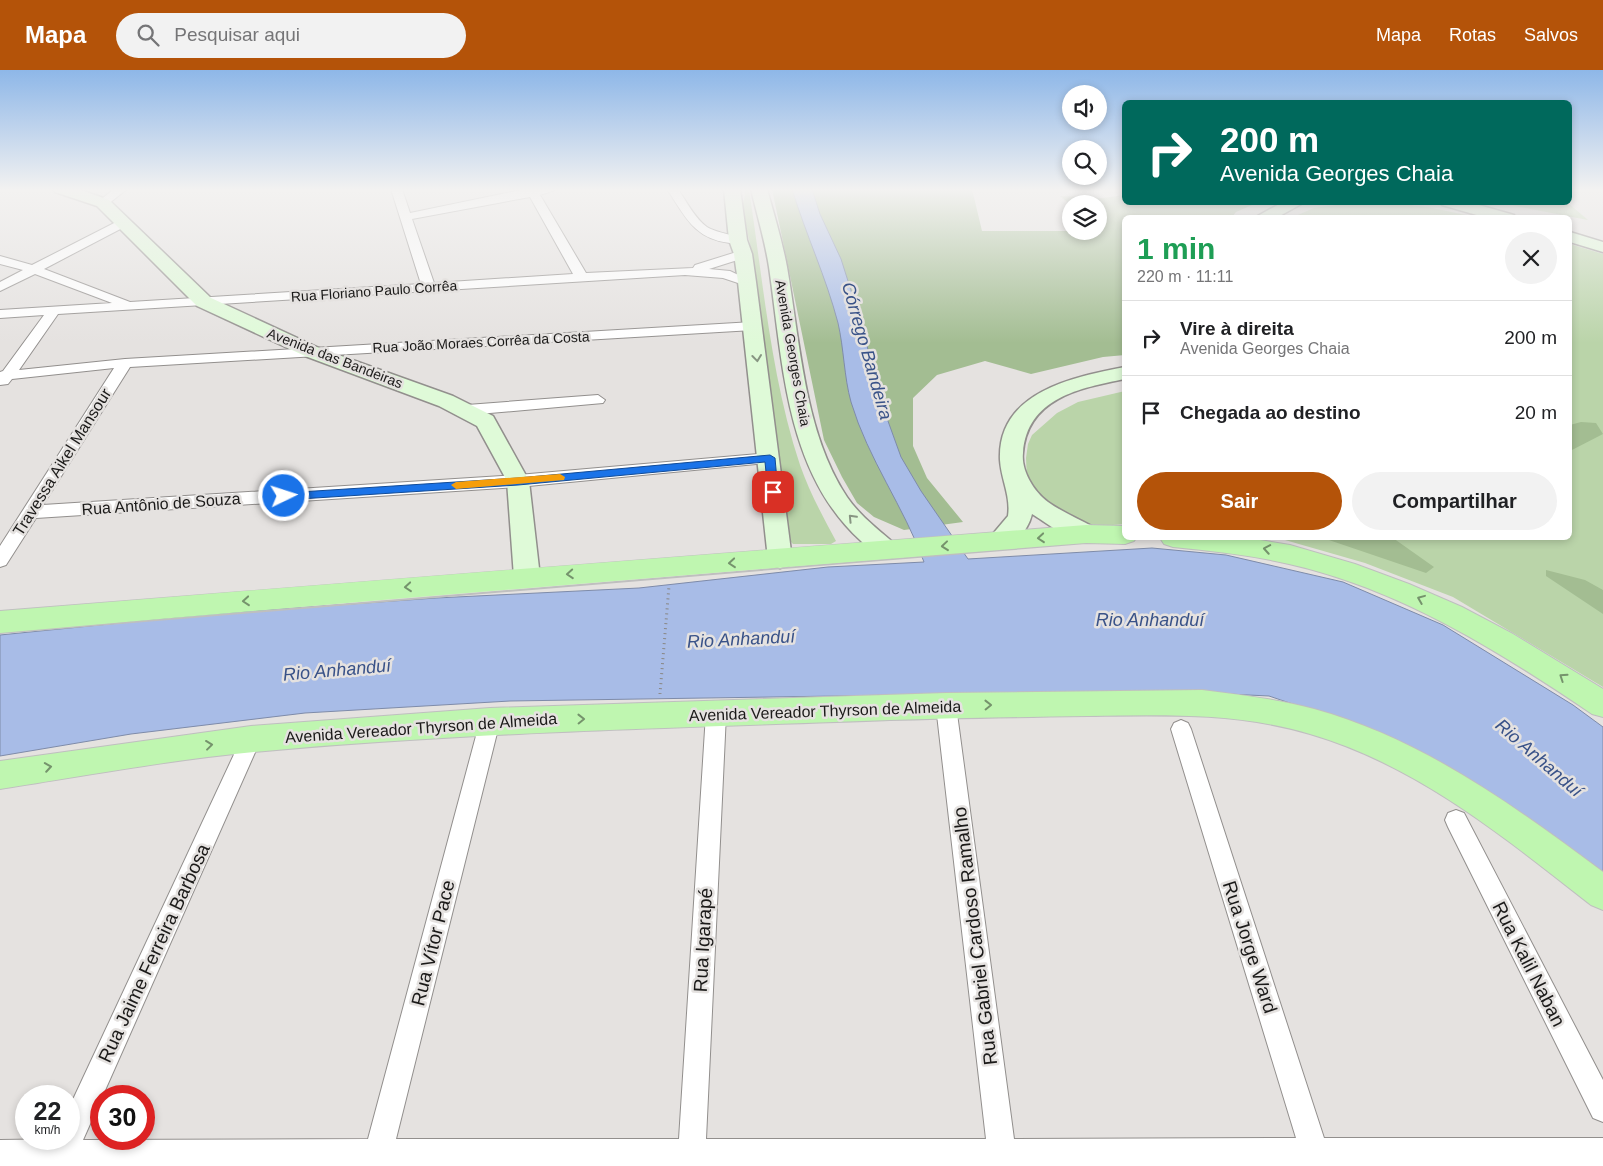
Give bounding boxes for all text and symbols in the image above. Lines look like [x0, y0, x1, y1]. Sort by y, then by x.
search box [116, 13, 466, 58]
text: Mapa [25, 21, 86, 48]
icon: search [134, 21, 162, 49]
text: Pesquisar aqui [174, 24, 300, 45]
text: Mapa [1376, 25, 1421, 45]
text: Rotas [1449, 25, 1496, 45]
text: Salvos [1524, 25, 1578, 45]
map controls [1062, 85, 1107, 240]
button: sound [1062, 85, 1107, 130]
icon: right [1137, 120, 1202, 185]
text: 200 m [1220, 120, 1319, 159]
button: search [1062, 140, 1107, 185]
text: Avenida Georges Chaia [1220, 161, 1453, 186]
button: layers [1062, 195, 1107, 240]
text: 1 min [1137, 232, 1215, 265]
button: close [1505, 232, 1557, 284]
text: 220 m · 11:11 [1137, 268, 1233, 285]
street label: Rua Floriano Paulo Corrêa [290, 277, 458, 305]
street label: Avenida Georges Chaia [772, 279, 814, 428]
water label: Córrego Bandeira [838, 280, 896, 422]
text: Vire à direita [1180, 318, 1294, 339]
icon: right [1137, 324, 1165, 352]
street label: Avenida das Bandeiras [265, 325, 405, 391]
text: 200 m [1504, 327, 1557, 348]
street label: Rua João Moraes Corrêa da Costa [372, 328, 590, 356]
text: Avenida Georges Chaia [1180, 340, 1350, 357]
one-way arrow [751, 355, 762, 363]
street label: Travessa Aikel Mansour [10, 385, 115, 539]
icon: arrive [1137, 399, 1165, 427]
text: Chegada ao destino [1180, 402, 1361, 423]
text: 20 m [1515, 402, 1557, 423]
position arrow [257, 469, 309, 521]
pin [752, 471, 794, 513]
button: Sair [1137, 472, 1342, 530]
button: Compartilhar [1352, 472, 1557, 530]
icon: arrive [759, 478, 787, 506]
street label: Rua Antônio de Souza [81, 490, 241, 518]
one-way arrow [849, 514, 858, 523]
one-way arrow [1037, 532, 1045, 543]
one-way arrow [940, 540, 948, 551]
one-way arrow [1262, 545, 1271, 555]
one-way arrow [728, 557, 736, 568]
one-way arrow [566, 569, 574, 580]
one-way arrow [404, 582, 412, 593]
one-way arrow [242, 595, 250, 606]
one-way arrow [1417, 595, 1426, 605]
water label: Rio Anhanduí [1096, 610, 1206, 630]
water label: Rio Anhanduí [686, 626, 798, 652]
water label: Rio Anhanduí [282, 655, 394, 685]
one-way arrow [1559, 674, 1569, 683]
street label: Avenida Vereador Thyrson de Almeida [689, 698, 962, 724]
one-way arrow [984, 700, 992, 710]
street label: Avenida Vereador Thyrson de Almeida [284, 710, 558, 746]
one-way arrow [577, 713, 585, 724]
water label: Rio Anhanduí [1492, 715, 1588, 802]
one-way arrow [205, 740, 213, 750]
one-way arrow [45, 762, 53, 773]
street label: Rua Gabriel Cardoso Ramalho [949, 806, 1001, 1066]
street label: Rua Jaime Ferreira Barbosa [94, 840, 214, 1066]
street label: Rua Vítor Pace [407, 878, 459, 1008]
street label: Rua Jorge Ward [1219, 878, 1281, 1016]
street label: Rua Igarapé [690, 887, 716, 993]
street label: Rua Kalil Naban [1488, 898, 1570, 1030]
speed limit sign: 30 [90, 1085, 155, 1150]
text: 22 [34, 1097, 61, 1125]
text: km/h [34, 1123, 61, 1137]

